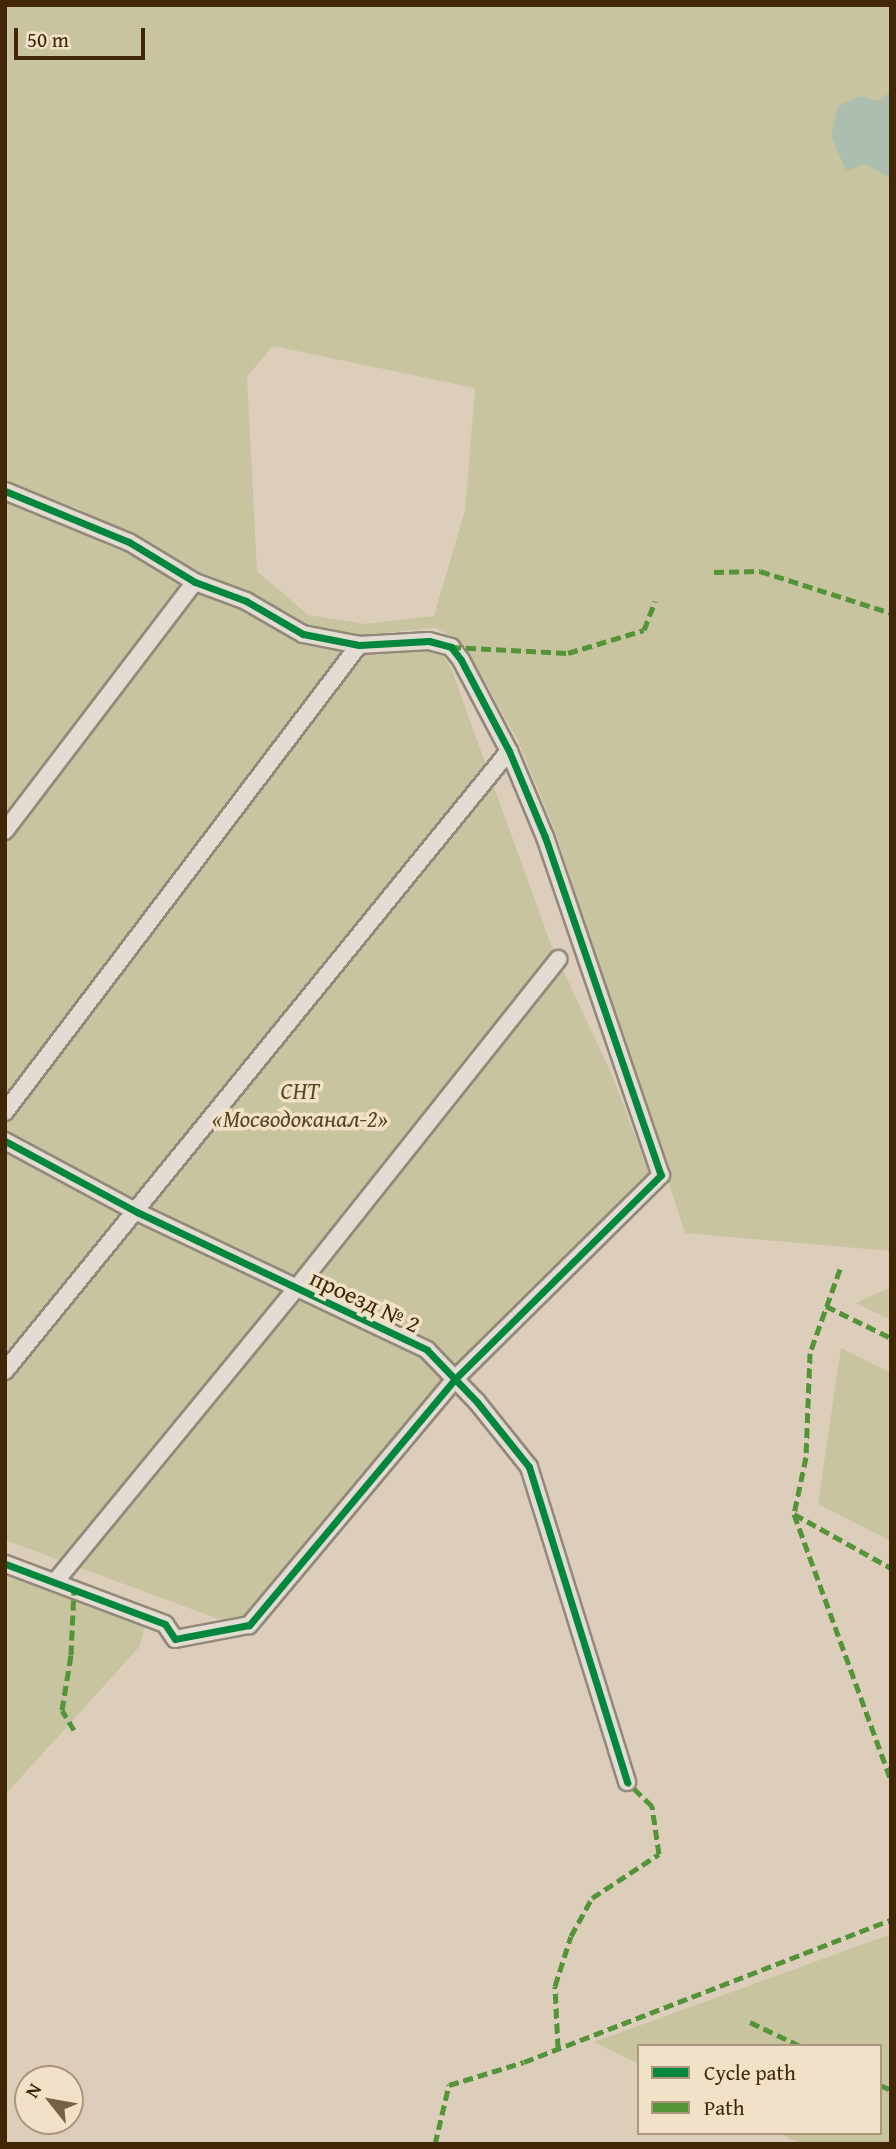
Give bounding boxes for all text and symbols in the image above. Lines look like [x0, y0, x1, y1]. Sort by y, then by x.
scale bar [18, 14, 149, 58]
text: 50 m [27, 24, 69, 55]
park label: СНТ «Мосводоканал-2» [212, 1077, 388, 1133]
street label: проезд № 2 [305, 1263, 425, 1339]
legend [637, 2044, 882, 2135]
text: Cycle path [704, 2057, 796, 2088]
north arrow [14, 2065, 84, 2135]
text: N [17, 2078, 48, 2103]
text: Path [704, 2092, 744, 2123]

